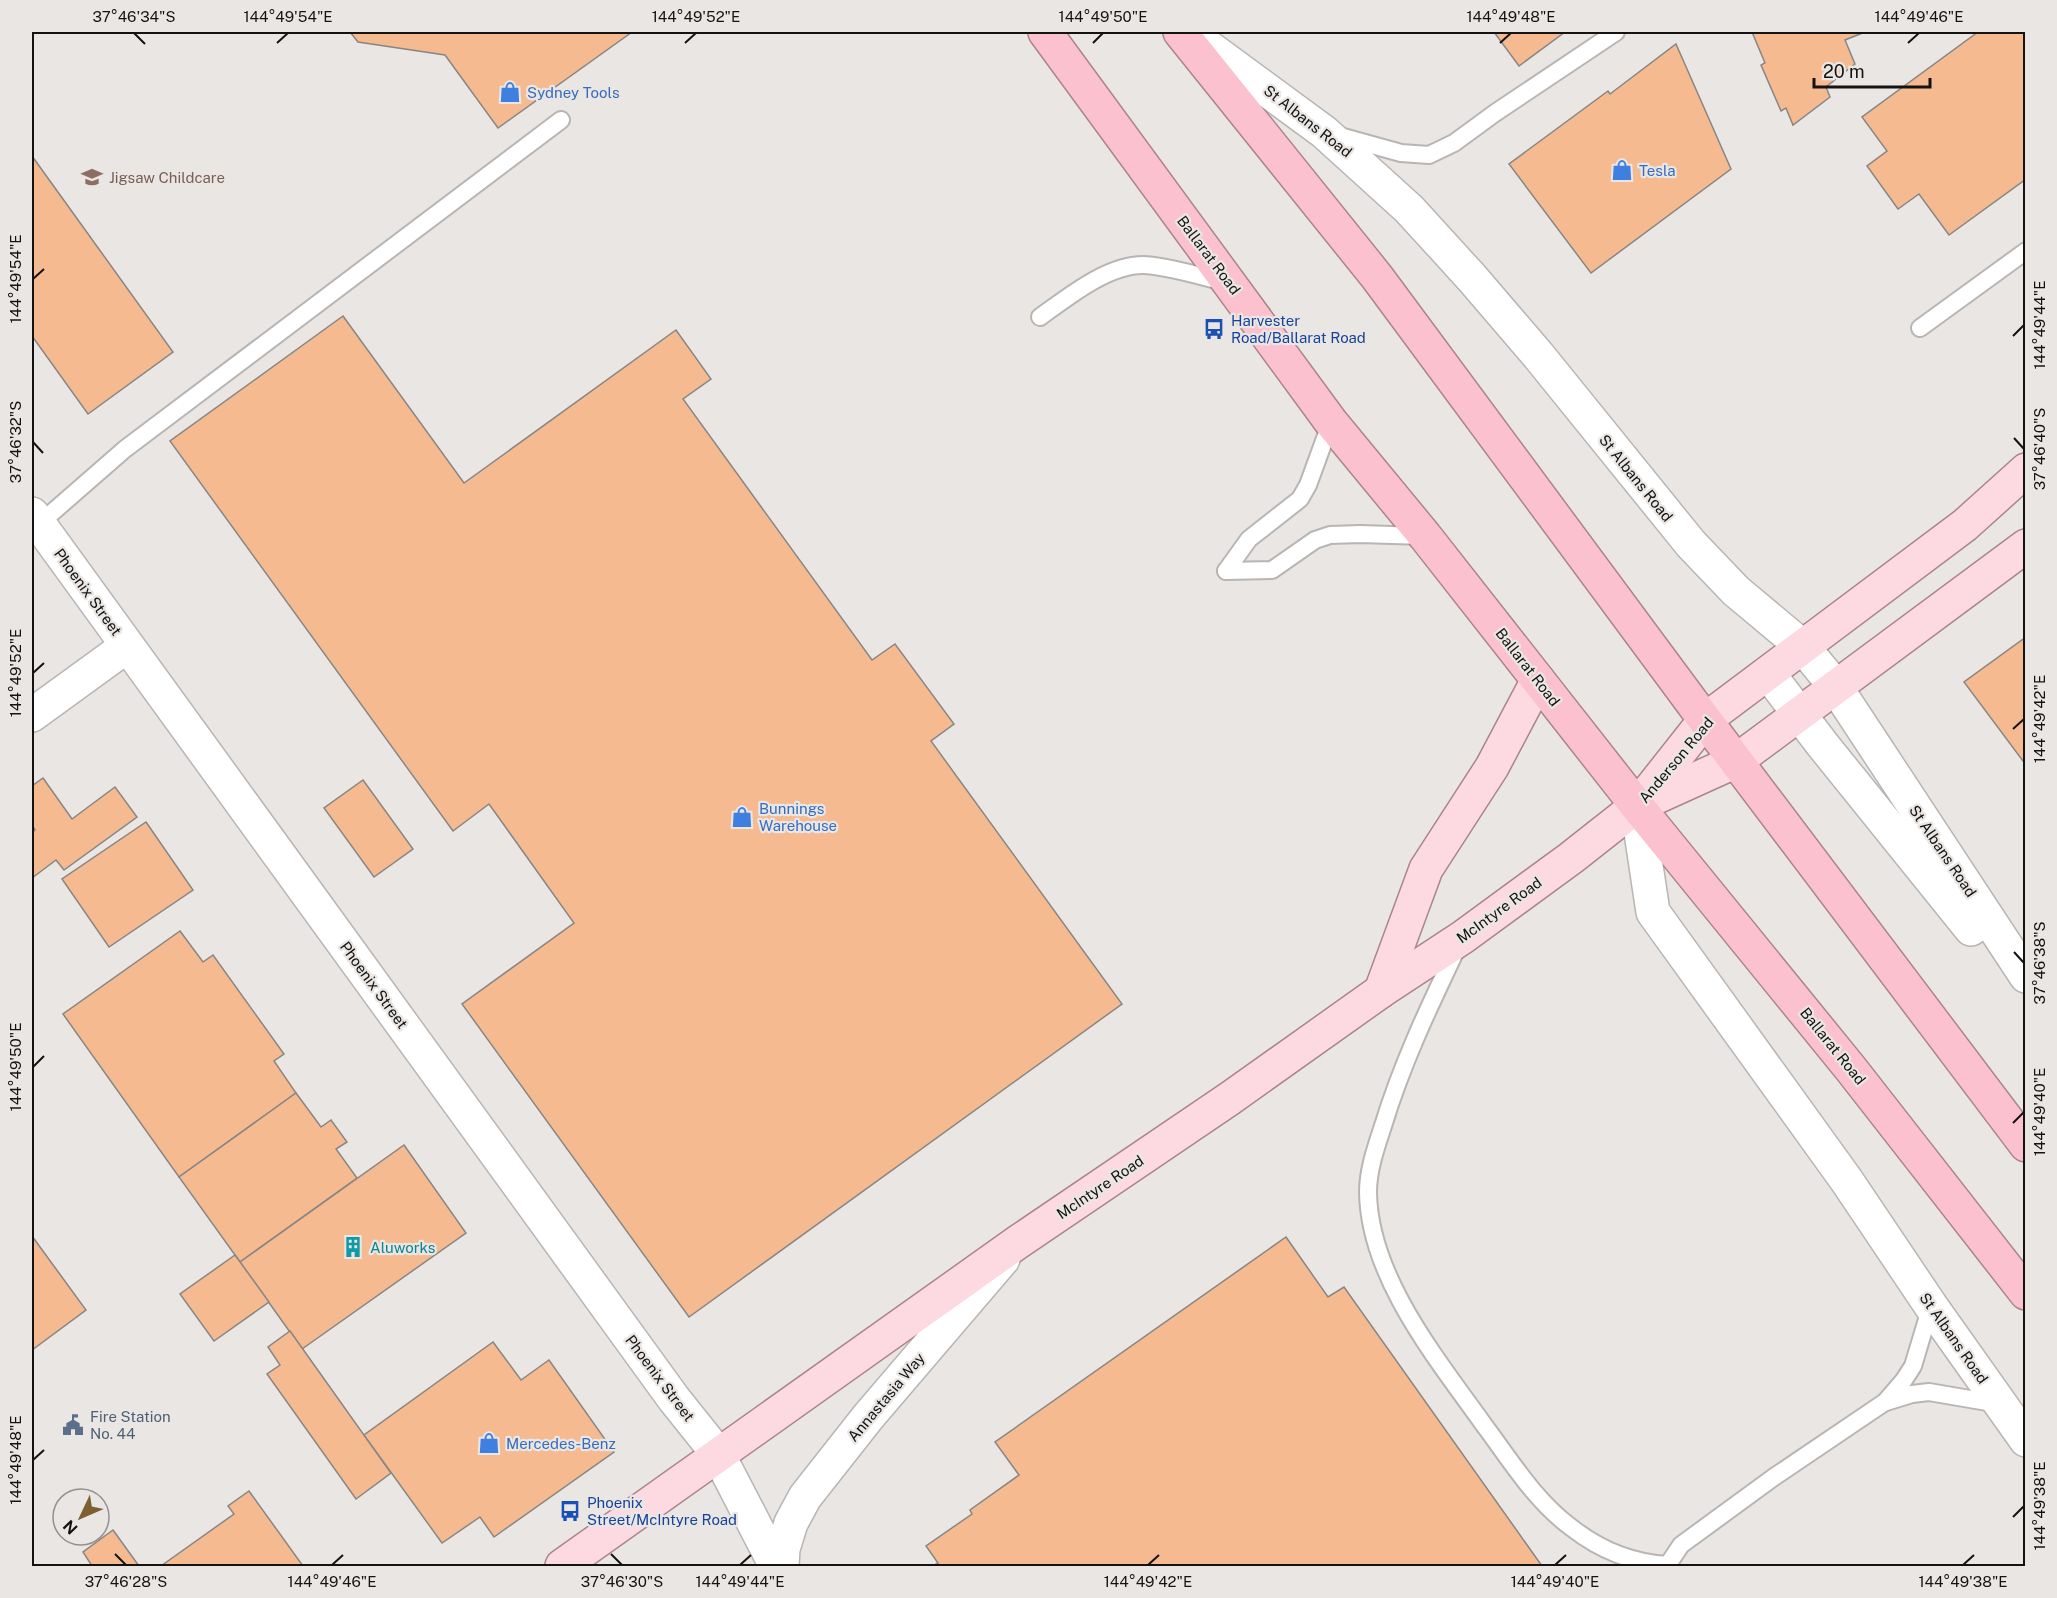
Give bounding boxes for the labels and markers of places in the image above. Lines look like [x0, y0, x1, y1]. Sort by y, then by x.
shop icon: Sydney Tools [498, 80, 522, 104]
place label: Sydney Tools [527, 84, 619, 101]
shop icon: Tesla [1610, 158, 1634, 182]
place label: Tesla [1639, 162, 1676, 179]
school or university icon: Jigsaw Childcare [80, 165, 104, 189]
place label: Jigsaw Childcare [109, 169, 225, 186]
place label: Harvester Road/Ballarat Road [1231, 312, 1366, 346]
bus stop icon: Harvester Road/Ballarat Road [1202, 317, 1226, 341]
place label: Bunnings Warehouse [759, 800, 837, 834]
shop icon: Bunnings Warehouse [730, 805, 754, 829]
building icon: Aluworks [341, 1235, 365, 1259]
place label: Aluworks [370, 1239, 435, 1256]
place label: Fire Station No. 44 [90, 1408, 171, 1442]
public building icon: Fire Station No. 44 [61, 1413, 85, 1437]
shop icon: Mercedes-Benz [477, 1431, 501, 1455]
place label: Mercedes-Benz [506, 1435, 616, 1452]
place label: Phoenix Street/McIntyre Road [587, 1494, 737, 1528]
bus stop icon: Phoenix Street/McIntyre Road [558, 1499, 582, 1523]

